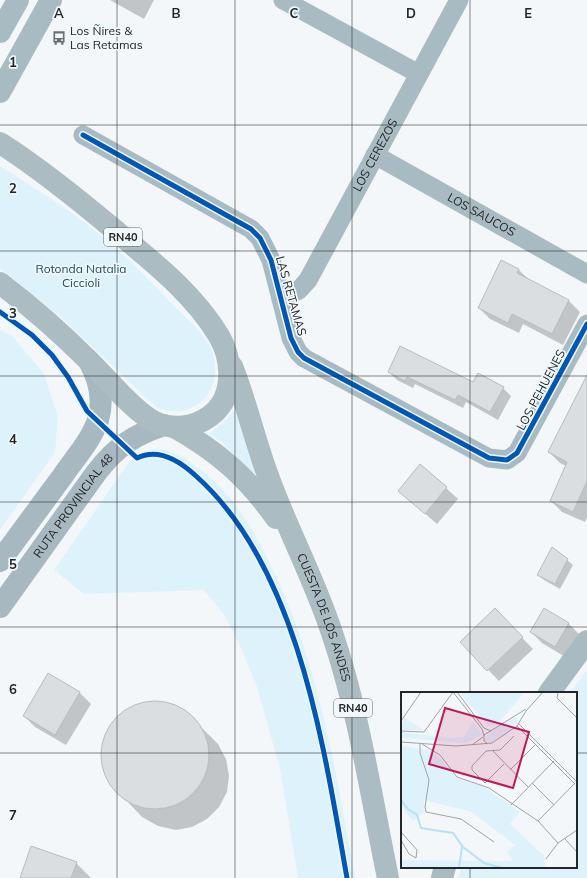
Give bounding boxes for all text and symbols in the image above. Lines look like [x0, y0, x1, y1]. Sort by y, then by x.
text: A [54, 5, 64, 21]
text: B [172, 5, 181, 21]
text: C [290, 5, 299, 21]
text: D [406, 5, 416, 21]
text: E [524, 5, 532, 21]
place label: Los Ñires & Las Retamas [70, 23, 143, 52]
bus stop icon: Los Ñires & Las Retamas [51, 30, 67, 46]
text: 1 [9, 54, 17, 70]
street label: LOS CEREZOS [349, 116, 401, 194]
text: 2 [9, 180, 17, 196]
street label: LOS SAUCOS [445, 189, 518, 239]
road number: RN40 [104, 228, 142, 246]
street label: LAS RETAMAS [273, 254, 310, 338]
park label: Rotonda Natalia Ciccioli [36, 261, 127, 290]
text: 3 [9, 305, 17, 321]
street label: LOS PEHUENES [513, 347, 568, 433]
text: 4 [9, 431, 17, 447]
street label: RUTA PROVINCIAL 48 [30, 450, 116, 560]
street label: CUESTA DE LOS ANDES [294, 551, 354, 683]
text: 5 [9, 556, 17, 572]
text: 6 [9, 681, 17, 697]
inset map [401, 692, 577, 868]
road number: RN40 [334, 699, 372, 717]
text: 7 [9, 807, 17, 823]

